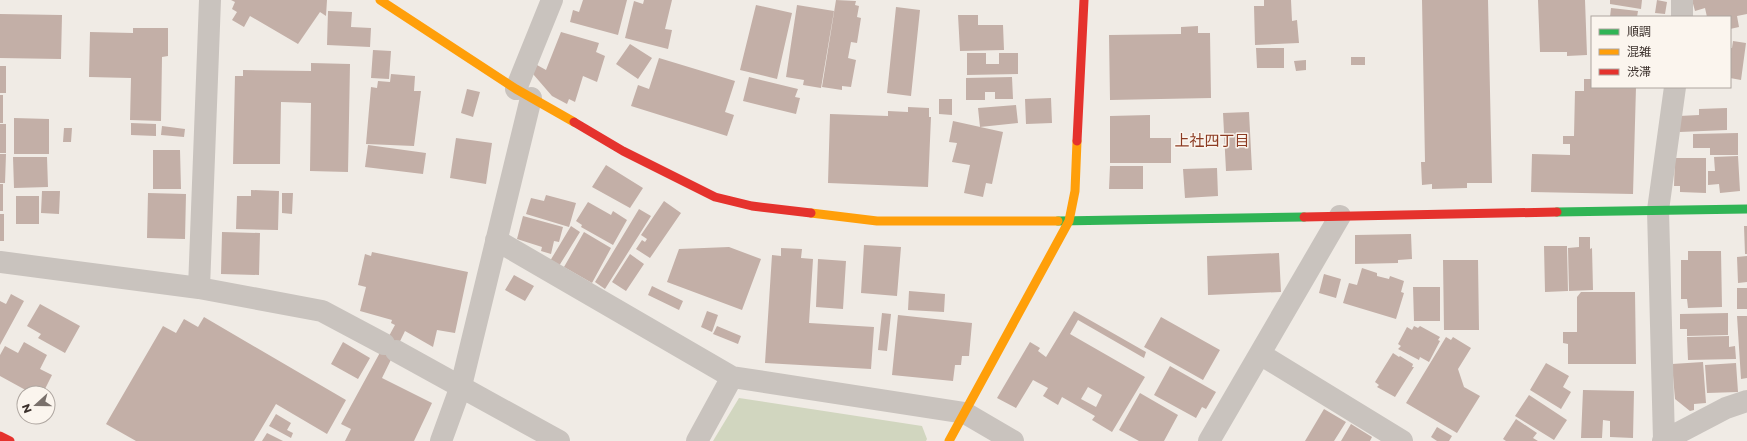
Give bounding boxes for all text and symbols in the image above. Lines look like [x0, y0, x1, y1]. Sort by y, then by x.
legend [1591, 16, 1731, 88]
text: 順調 [1627, 24, 1651, 39]
text: 混雑 [1627, 44, 1651, 59]
text: 渋滞 [1627, 64, 1651, 79]
district label: 上社四丁目 [1174, 131, 1250, 150]
north arrow [16, 385, 56, 425]
text: N [19, 402, 35, 415]

